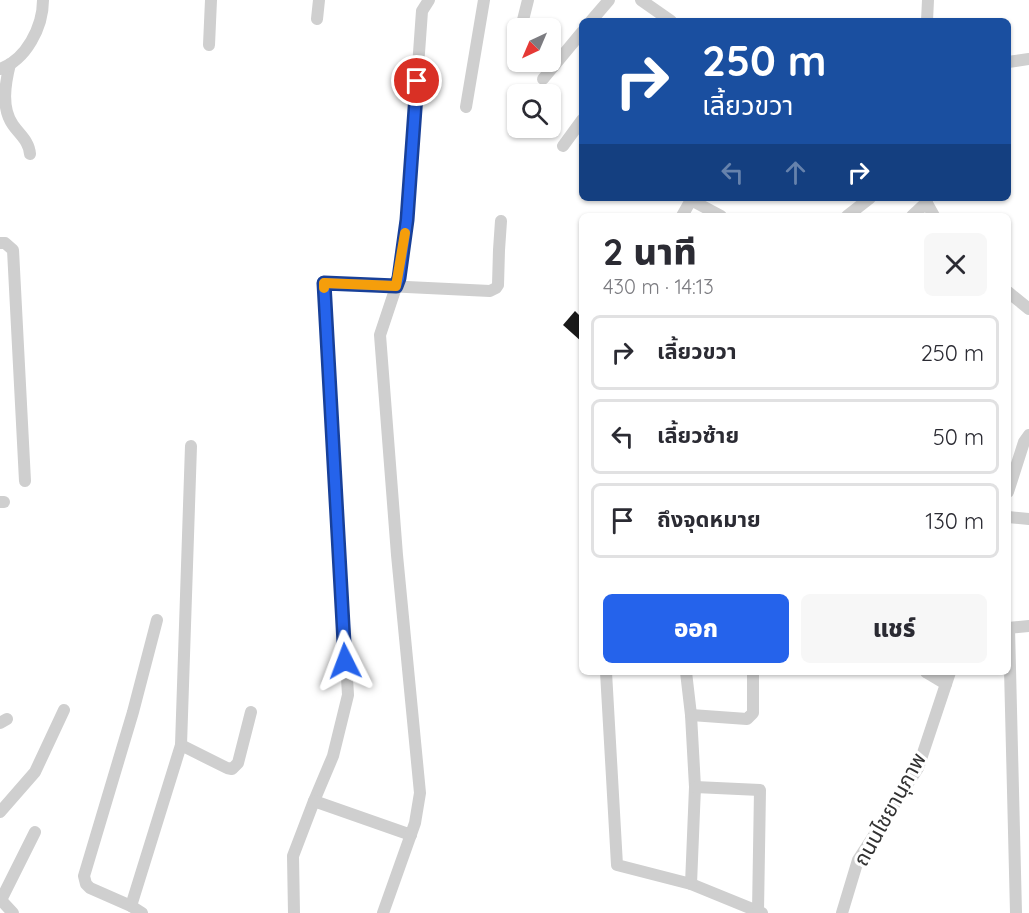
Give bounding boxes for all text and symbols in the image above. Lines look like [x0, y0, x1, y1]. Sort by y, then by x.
north arrow [507, 18, 561, 72]
map controls [507, 18, 561, 138]
text: 250 m [702, 34, 826, 87]
icon: right [603, 42, 681, 120]
pin [391, 55, 442, 106]
icon: arrive [400, 64, 433, 97]
button: search [507, 84, 561, 138]
text: เลี้ยวขวา [702, 88, 793, 122]
icon: left [716, 156, 749, 189]
icon: ahead [779, 156, 812, 189]
icon: right [842, 156, 875, 189]
text: 2 นาที [603, 229, 697, 274]
button: close [924, 233, 987, 296]
text: 430 m · 14:13 [603, 274, 714, 299]
icon: right [606, 336, 639, 369]
text: เลี้ยวขวา [657, 337, 737, 365]
text: 250 m [921, 339, 984, 367]
icon: left [606, 420, 639, 453]
text: เลี้ยวซ้าย [657, 421, 739, 449]
text: 50 m [933, 423, 984, 451]
icon: arrive [606, 504, 639, 537]
text: ถึงจุดหมาย [657, 505, 761, 533]
text: 130 m [925, 507, 984, 535]
button: ออก [603, 594, 789, 663]
button: แชร์ [801, 594, 987, 663]
position arrow [313, 629, 377, 693]
street label: ถนนไชยานุภาพ [847, 748, 932, 871]

